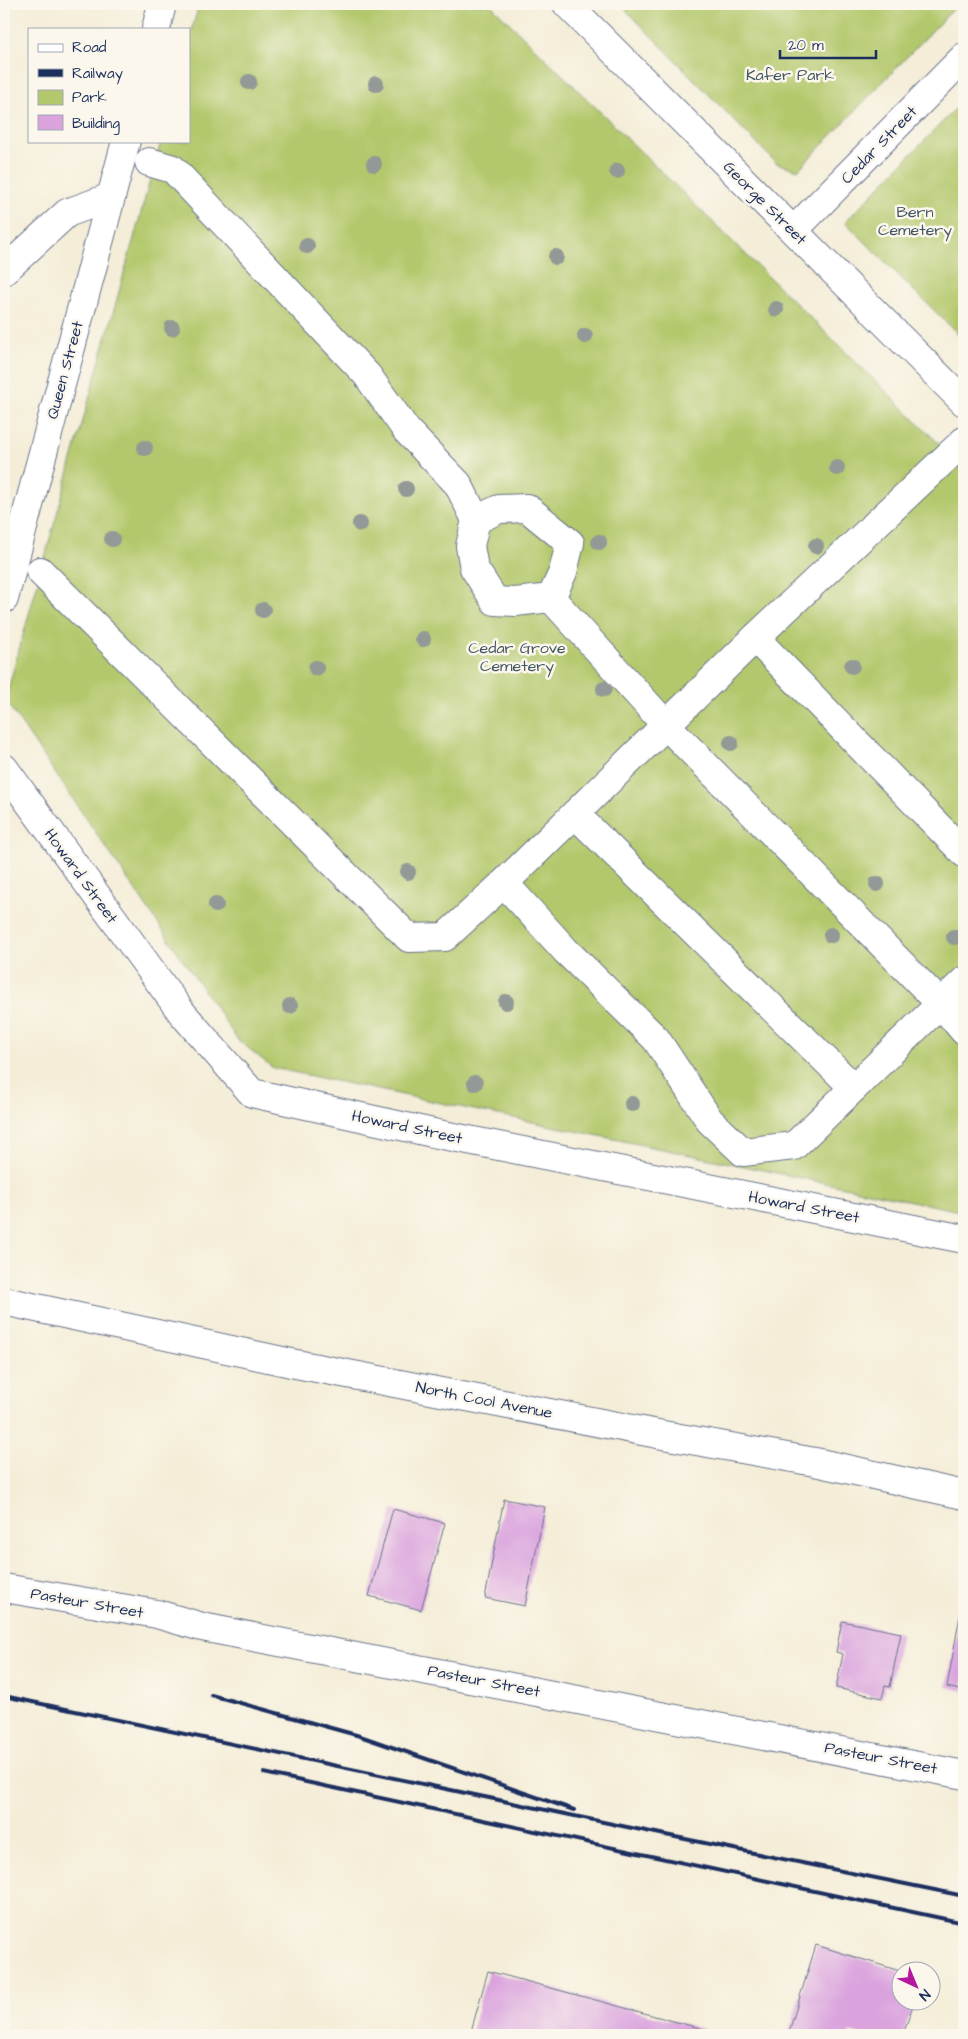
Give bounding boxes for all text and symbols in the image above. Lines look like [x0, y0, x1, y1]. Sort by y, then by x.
legend [28, 28, 190, 142]
scale bar [780, 28, 877, 60]
text: 20 m [788, 35, 824, 56]
text: Road [72, 37, 107, 58]
text: Railway [72, 63, 123, 85]
park label: Kafer Park [746, 64, 834, 86]
text: Park [72, 87, 107, 108]
street label: Cedar Street [836, 101, 922, 189]
text: Building [72, 113, 120, 135]
street label: George Street [718, 156, 812, 251]
park label: Bern Cemetery [878, 201, 952, 242]
street label: Queen Street [41, 318, 89, 421]
park label: Cedar Grove Cemetery [468, 637, 566, 678]
street label: Howard Street [39, 824, 123, 928]
street label: Howard Street [350, 1105, 465, 1150]
street label: Howard Street [747, 1185, 862, 1229]
street label: North Cool Avenue [414, 1376, 555, 1424]
street label: Pasteur Street [29, 1582, 146, 1624]
street label: Pasteur Street [426, 1659, 543, 1703]
street label: Pasteur Street [823, 1736, 940, 1780]
north arrow [890, 1962, 940, 2012]
text: N [914, 1984, 934, 2005]

